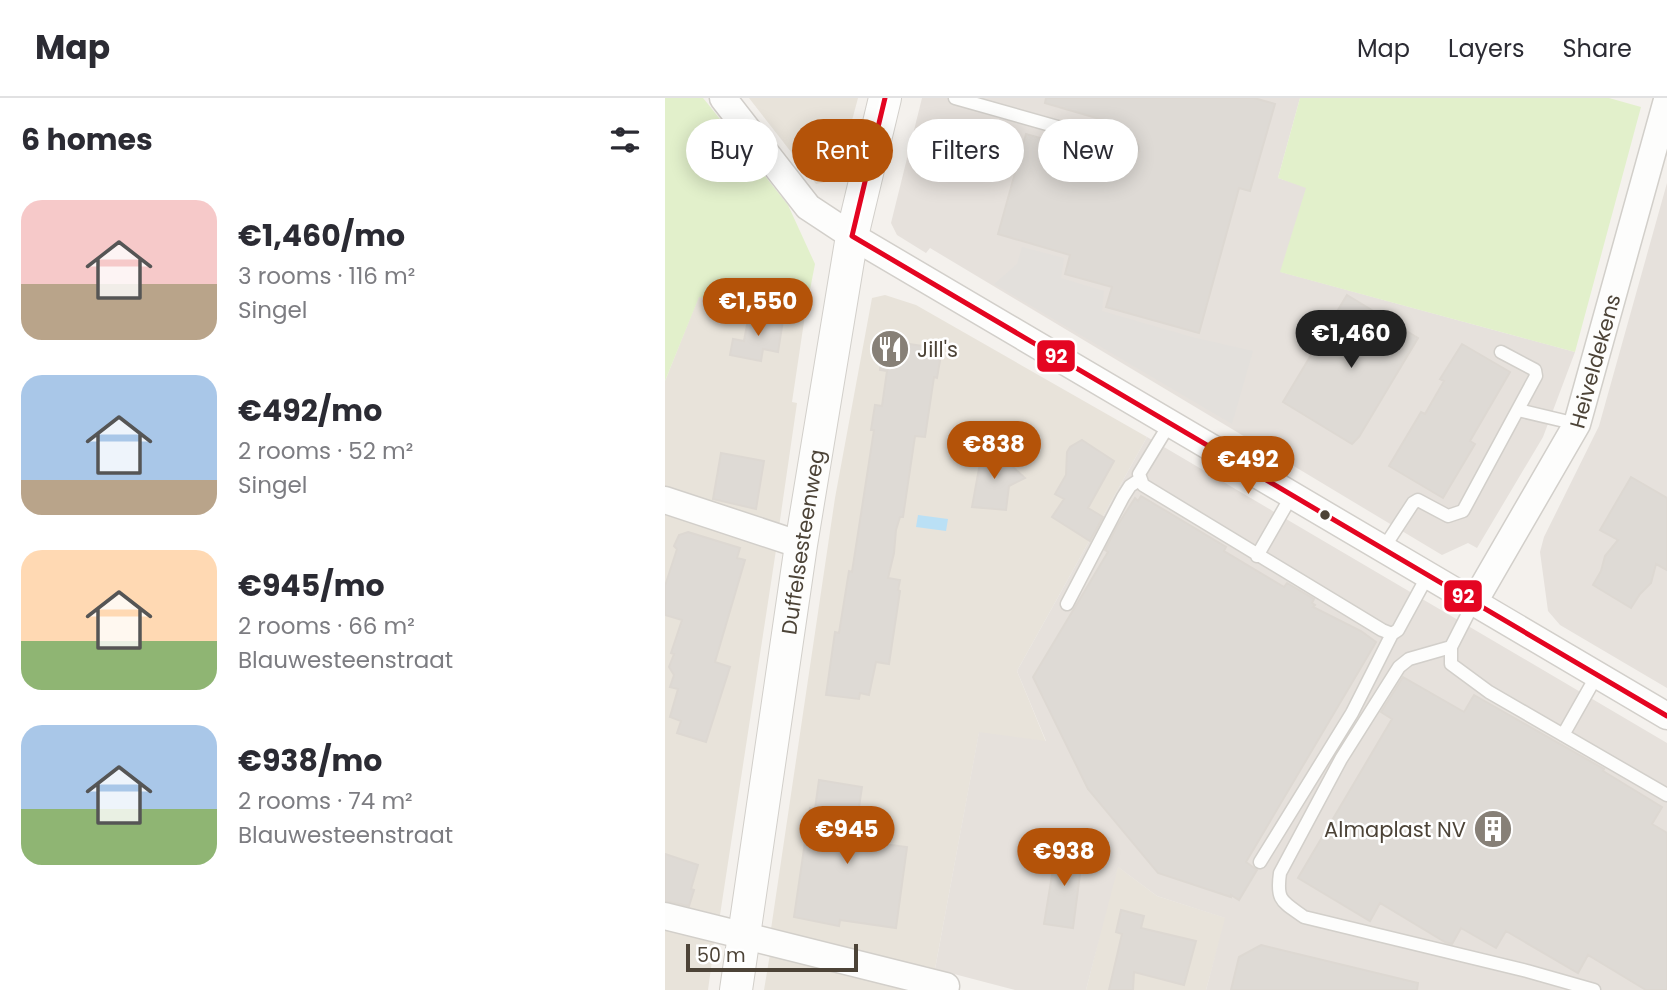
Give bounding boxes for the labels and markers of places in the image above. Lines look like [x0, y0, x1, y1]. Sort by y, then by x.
pin: €1,550 [701, 278, 815, 338]
pin: €1,460 [1294, 310, 1408, 370]
restaurant icon: Jill's [869, 328, 911, 370]
place label: Jill's [917, 335, 958, 364]
pin: €838 [953, 422, 1035, 481]
pin: €492 [1207, 436, 1289, 496]
unlabelled marker [1318, 508, 1332, 522]
pin: €945 [806, 806, 888, 866]
building icon: Almaplast NV [1472, 808, 1514, 850]
place label: Almaplast NV [1324, 815, 1466, 844]
pin: €938 [1023, 828, 1105, 888]

